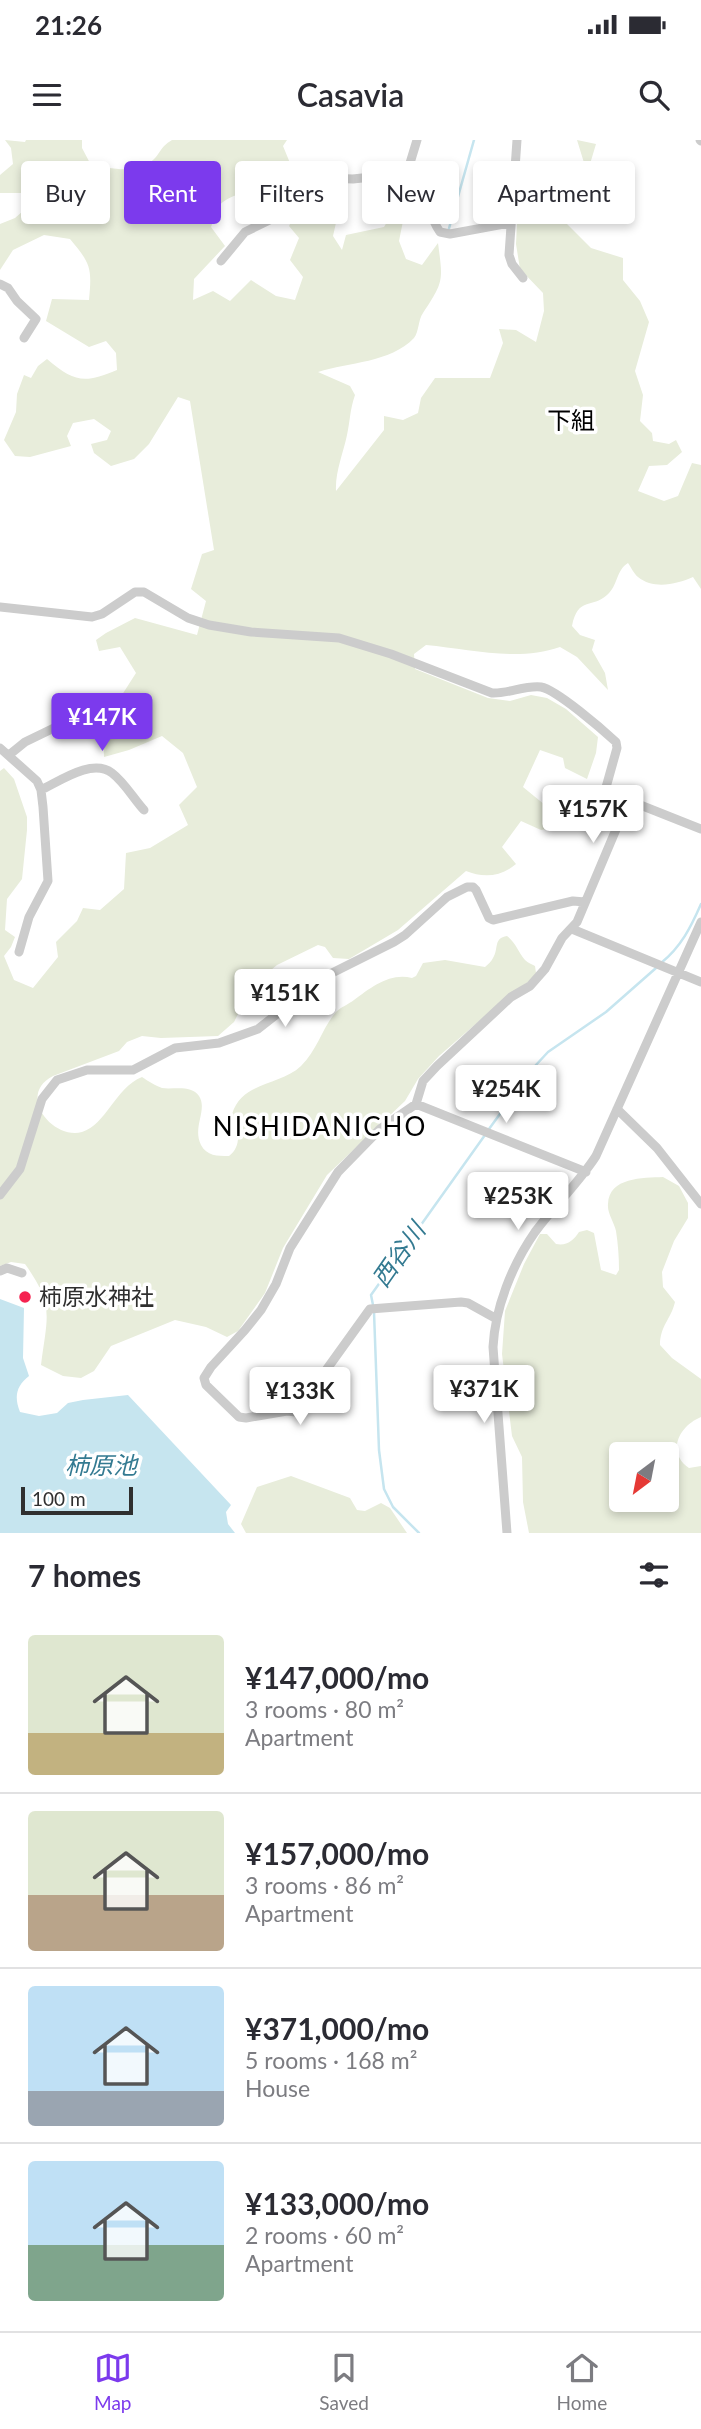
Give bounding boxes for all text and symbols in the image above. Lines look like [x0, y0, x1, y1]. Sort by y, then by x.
text: 21:26 [35, 9, 102, 41]
text: Casavia [297, 75, 404, 114]
icon: menu [28, 76, 66, 114]
icon: search [635, 76, 673, 114]
chip: Buy [21, 161, 110, 224]
chip: Rent [124, 161, 221, 224]
chip: Filters [235, 161, 348, 224]
chip: New [362, 161, 459, 224]
chip: Apartment [473, 161, 635, 224]
district label: 下組 [547, 405, 595, 434]
pin: ¥147K [53, 694, 151, 753]
text: ¥147K [67, 702, 137, 730]
pin: ¥157K [544, 786, 642, 845]
text: ¥157K [558, 794, 628, 822]
pin: ¥151K [236, 970, 334, 1029]
text: ¥151K [250, 978, 320, 1006]
pin: ¥254K [457, 1066, 555, 1125]
text: ¥254K [471, 1074, 541, 1102]
district label: NISHIDANICHO [213, 1110, 427, 1142]
pin: ¥253K [469, 1172, 567, 1232]
text: ¥253K [483, 1181, 553, 1209]
water label: 西谷川 [365, 1214, 432, 1292]
place label: 柿原水神社 [39, 1282, 154, 1310]
marker: 柿原水神社 [17, 1289, 33, 1305]
pin: ¥371K [435, 1366, 533, 1425]
pin: ¥133K [251, 1368, 349, 1427]
text: ¥371K [449, 1374, 519, 1402]
text: ¥133K [265, 1376, 335, 1404]
north arrow [609, 1442, 679, 1512]
map controls [609, 1442, 679, 1512]
water label: 柿原池 [65, 1450, 139, 1479]
scale bar [21, 1484, 133, 1516]
text: 100 m [32, 1487, 86, 1510]
icon: filters [635, 1556, 673, 1594]
text: 7 homes [28, 1557, 141, 1593]
text: ¥147,000/mo [245, 1659, 429, 1695]
icon: home [84, 1663, 168, 1747]
text: 3 rooms · 80 m² [245, 1695, 404, 1723]
text: Apartment [245, 1723, 353, 1751]
text: ¥157,000/mo [245, 1835, 429, 1871]
icon: home [84, 1839, 168, 1923]
text: 3 rooms · 86 m² [245, 1871, 404, 1899]
text: Apartment [245, 1899, 353, 1927]
text: ¥371,000/mo [245, 2010, 429, 2046]
icon: home [84, 2014, 168, 2098]
text: 5 rooms · 168 m² [245, 2046, 417, 2074]
text: House [245, 2074, 310, 2102]
text: ¥133,000/mo [245, 2185, 429, 2221]
icon: home [84, 2189, 168, 2273]
text: 2 rooms · 60 m² [245, 2221, 404, 2249]
text: Apartment [245, 2249, 353, 2277]
tab: Map [94, 2349, 132, 2414]
tab: Saved [319, 2349, 369, 2414]
tab: Home [557, 2349, 607, 2414]

